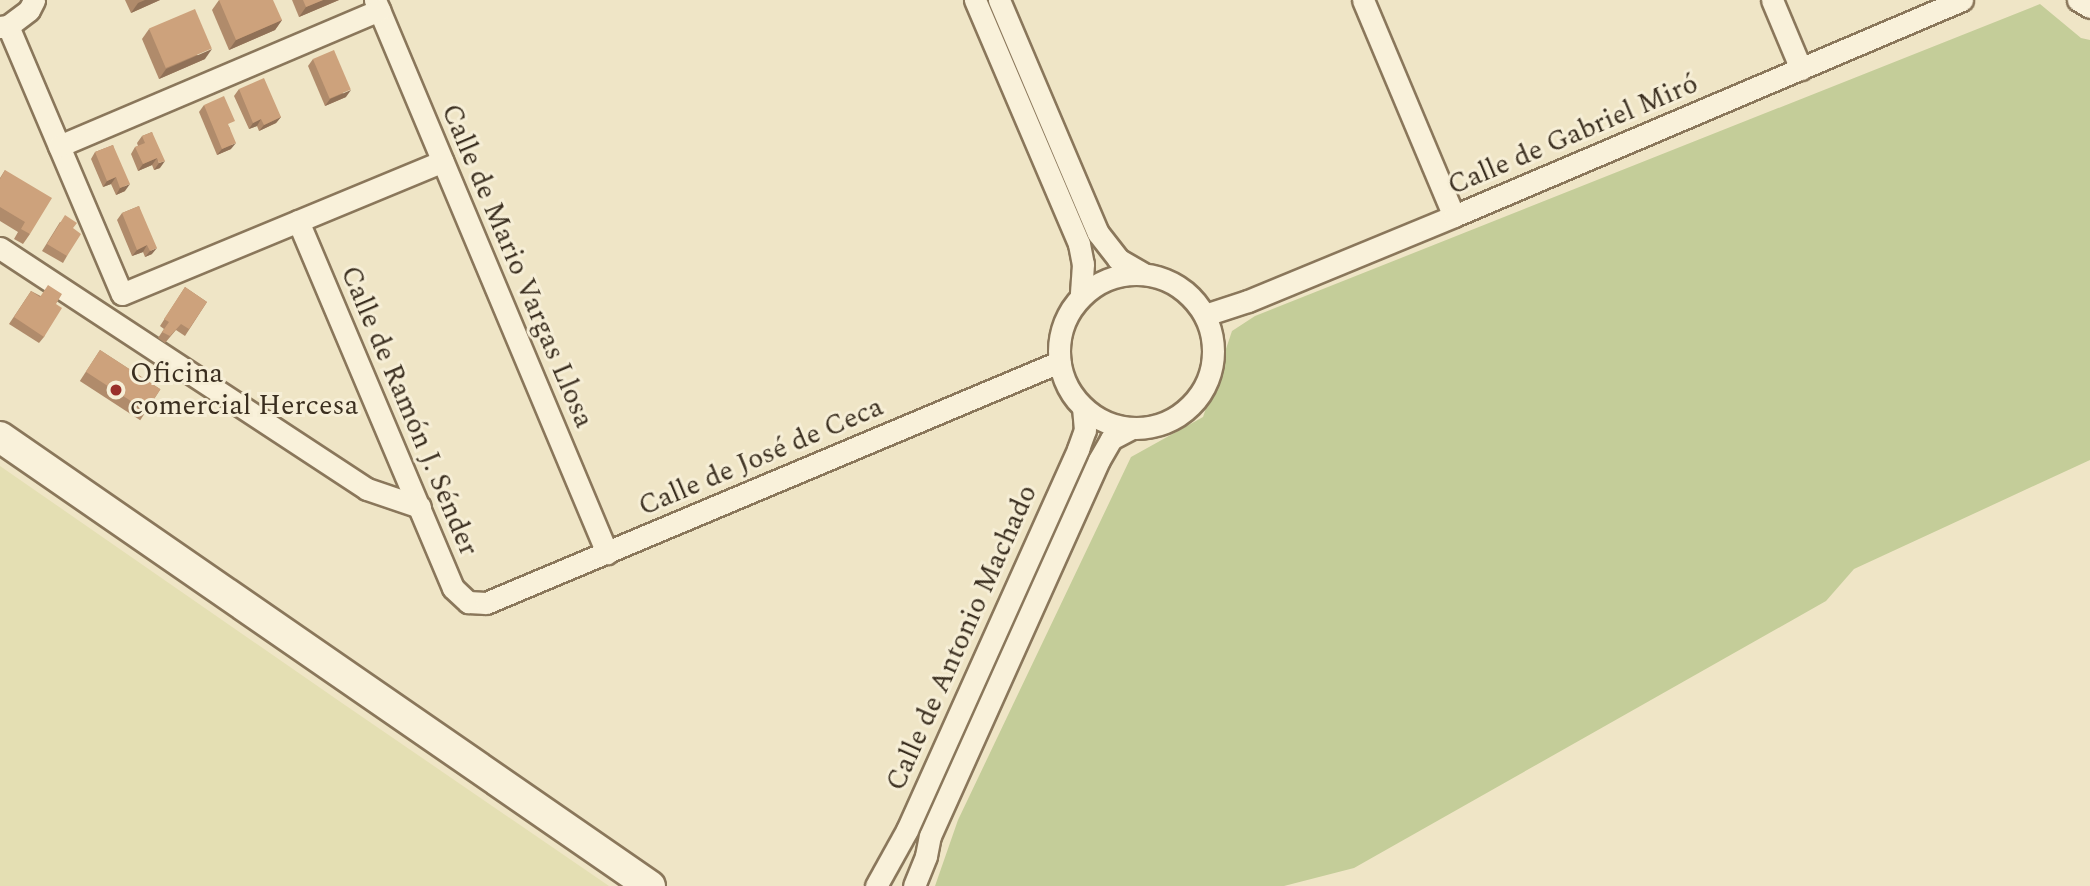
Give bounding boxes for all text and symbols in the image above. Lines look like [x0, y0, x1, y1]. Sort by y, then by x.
street label: Calle de Gabriel Miró [1443, 67, 1703, 203]
street label: Calle de Mario Vargas Llosa [433, 99, 601, 433]
street label: Calle de Ramón J. Sénder [333, 261, 485, 561]
place label: Oficina comercial Hercesa [130, 357, 358, 423]
marker: Oficina comercial Hercesa [108, 382, 124, 398]
street label: Calle de José de Ceca [634, 390, 888, 524]
street label: Calle de Antonio Machado [879, 480, 1045, 796]

